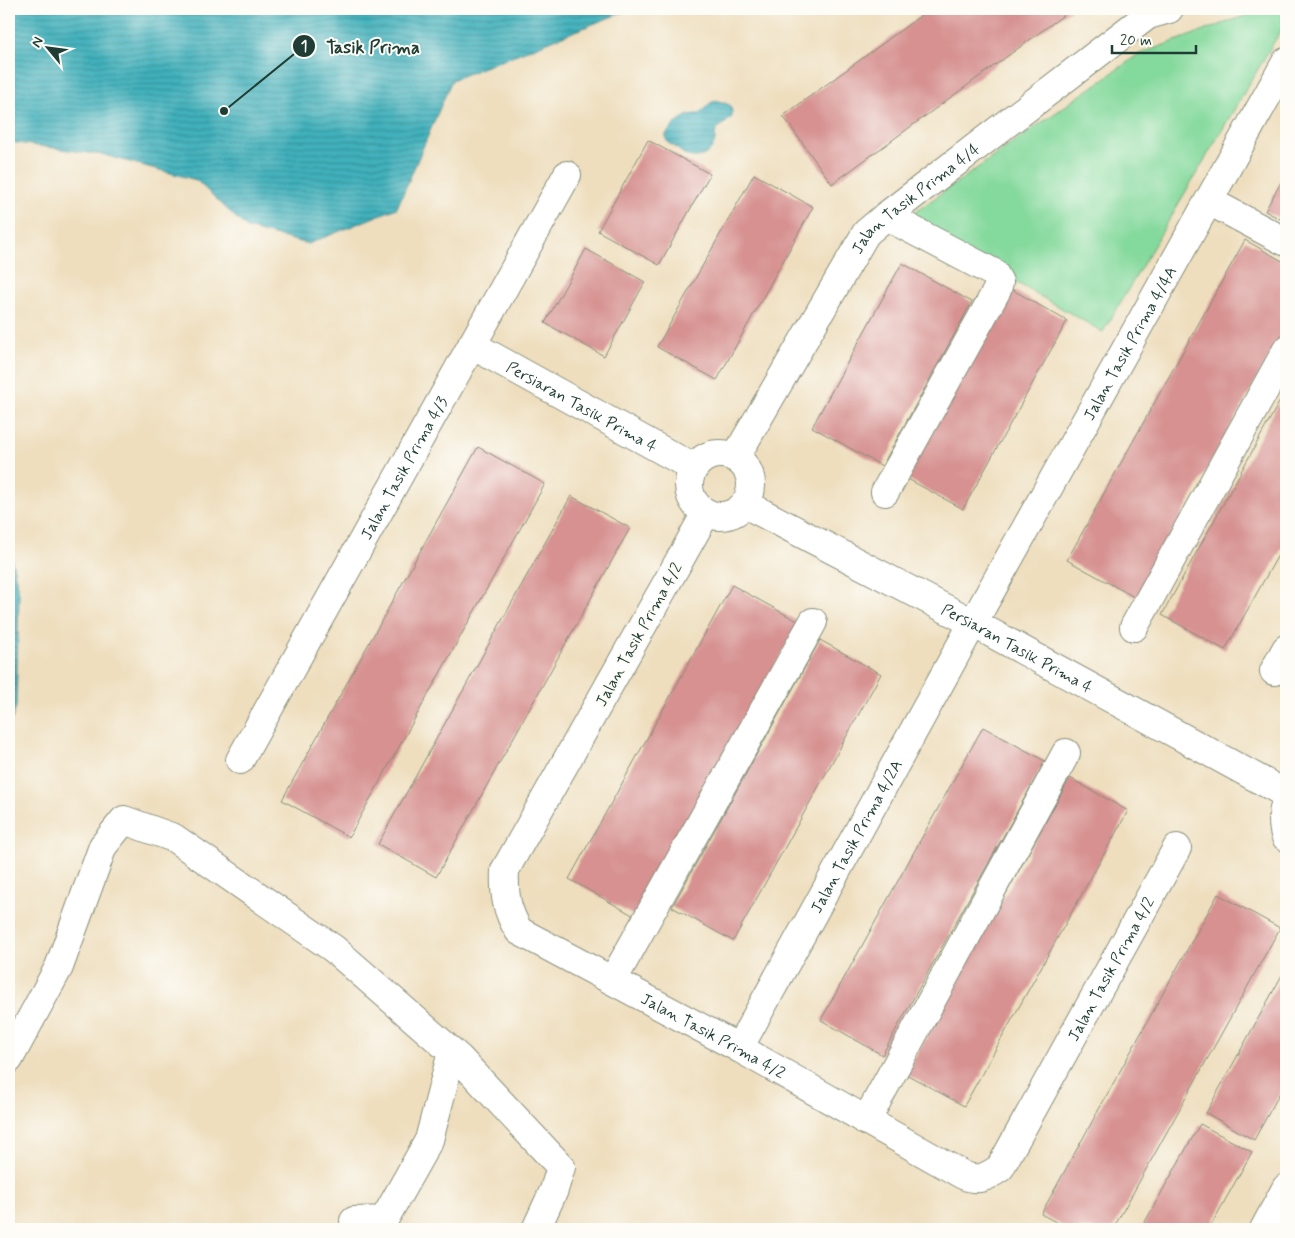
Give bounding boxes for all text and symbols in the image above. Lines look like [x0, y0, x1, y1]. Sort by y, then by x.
north arrow [22, 22, 72, 72]
scale bar [1112, 22, 1196, 54]
callout: Tasik Prima [291, 30, 430, 63]
text: 20 m [1120, 31, 1152, 51]
text: N [27, 34, 48, 51]
text: Tasik Prima [326, 36, 420, 60]
text: 1 [301, 37, 307, 57]
street label: Jalan Tasik Prima 4/4 [847, 139, 984, 258]
street label: Jalan Tasik Prima 4/4A [1079, 263, 1182, 424]
street label: Persiaran Tasik Prima 4 [502, 357, 661, 458]
street label: Jalan Tasik Prima 4/3 [356, 393, 453, 544]
street label: Jalan Tasik Prima 4/2 [591, 559, 688, 710]
street label: Persiaran Tasik Prima 4 [938, 599, 1096, 698]
street label: Jalan Tasik Prima 4/2A [806, 756, 908, 917]
street label: Jalan Tasik Prima 4/2 [1063, 893, 1160, 1045]
street label: Jalan Tasik Prima 4/2 [637, 989, 789, 1084]

